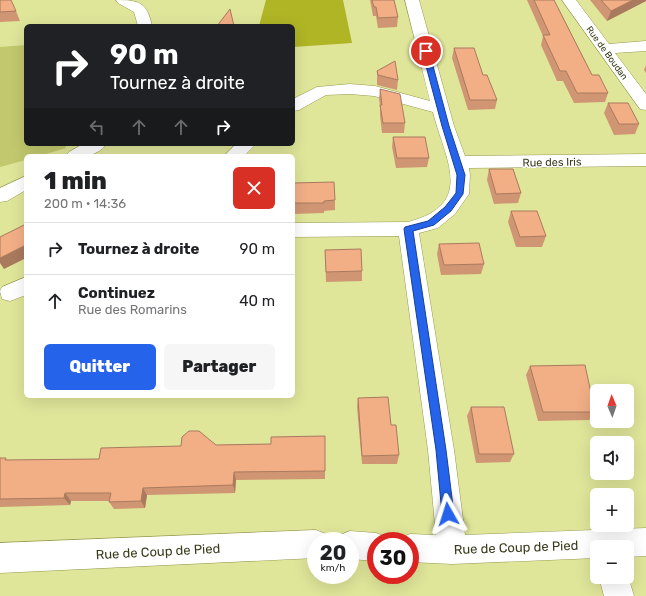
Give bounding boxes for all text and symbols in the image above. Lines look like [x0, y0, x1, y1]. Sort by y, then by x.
street label: Rue de Boudan [584, 24, 630, 82]
pin [409, 34, 443, 68]
text: 90 m [110, 38, 179, 71]
icon: right [44, 40, 96, 92]
icon: arrive [415, 40, 437, 62]
text: Tournez à droite [110, 72, 245, 94]
icon: left [86, 116, 108, 138]
icon: ahead [128, 116, 150, 138]
icon: ahead [170, 116, 192, 138]
icon: right [212, 116, 234, 138]
street label: Rue des Iris [522, 155, 582, 170]
text: 1 min [44, 167, 107, 195]
button: close [233, 167, 275, 209]
text: 200 m · 14:36 [44, 196, 126, 211]
icon: right [44, 238, 66, 260]
text: Tournez à droite [78, 240, 199, 258]
text: 90 m [240, 240, 275, 258]
text: Continuez [78, 284, 155, 302]
icon: ahead [44, 290, 66, 312]
text: 40 m [239, 292, 275, 310]
text: Rue des Romarins [78, 302, 187, 317]
button: Quitter [44, 344, 156, 390]
button: Partager [164, 344, 275, 390]
north arrow [590, 384, 634, 428]
map controls [590, 384, 634, 584]
button: sound [590, 436, 634, 480]
button: + [590, 488, 634, 532]
position arrow [427, 493, 469, 535]
speed limit sign: 30 [367, 532, 419, 584]
street label: Rue de Coup de Pied [453, 538, 579, 557]
button: − [590, 540, 634, 584]
street label: Rue de Coup de Pied [95, 541, 221, 562]
text: 20 [320, 541, 346, 565]
text: km/h [321, 562, 345, 574]

